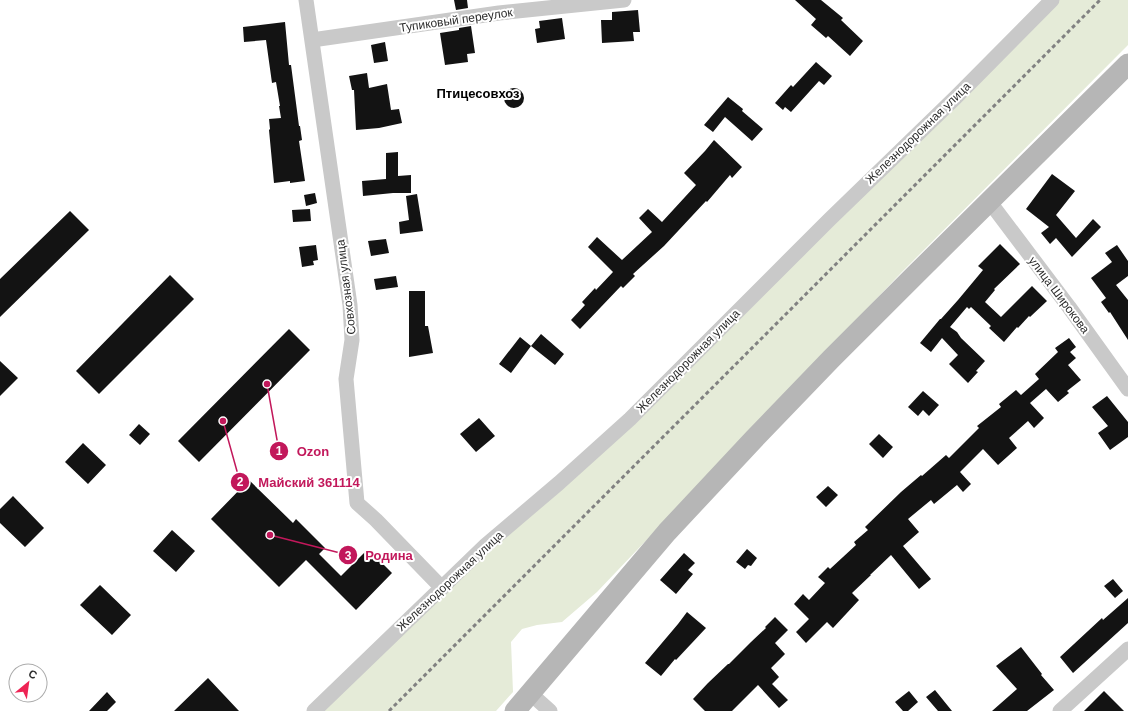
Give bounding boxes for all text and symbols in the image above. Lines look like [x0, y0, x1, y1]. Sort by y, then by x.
street label: Тупиковый переулок [399, 5, 514, 35]
street label: Железнодорожная улица [863, 79, 974, 187]
district label: Птицесовхоз [436, 86, 520, 101]
street label: Совхозная улица [333, 238, 359, 335]
street label: улица Широкова [1026, 254, 1093, 336]
street label: Железнодорожная улица [633, 306, 743, 416]
callout: Ozon [269, 439, 337, 464]
text: 1 [276, 444, 283, 458]
text: Ozon [297, 444, 329, 459]
callout: Майский 361114 [230, 470, 368, 495]
text: 2 [237, 475, 244, 489]
text: Майский 361114 [258, 475, 361, 490]
street label: Железнодорожная улица [394, 528, 506, 634]
callout: Родина [338, 543, 421, 568]
text: Родина [365, 548, 413, 563]
text: 3 [345, 549, 352, 563]
north arrow [8, 663, 48, 703]
text: С [26, 667, 39, 681]

